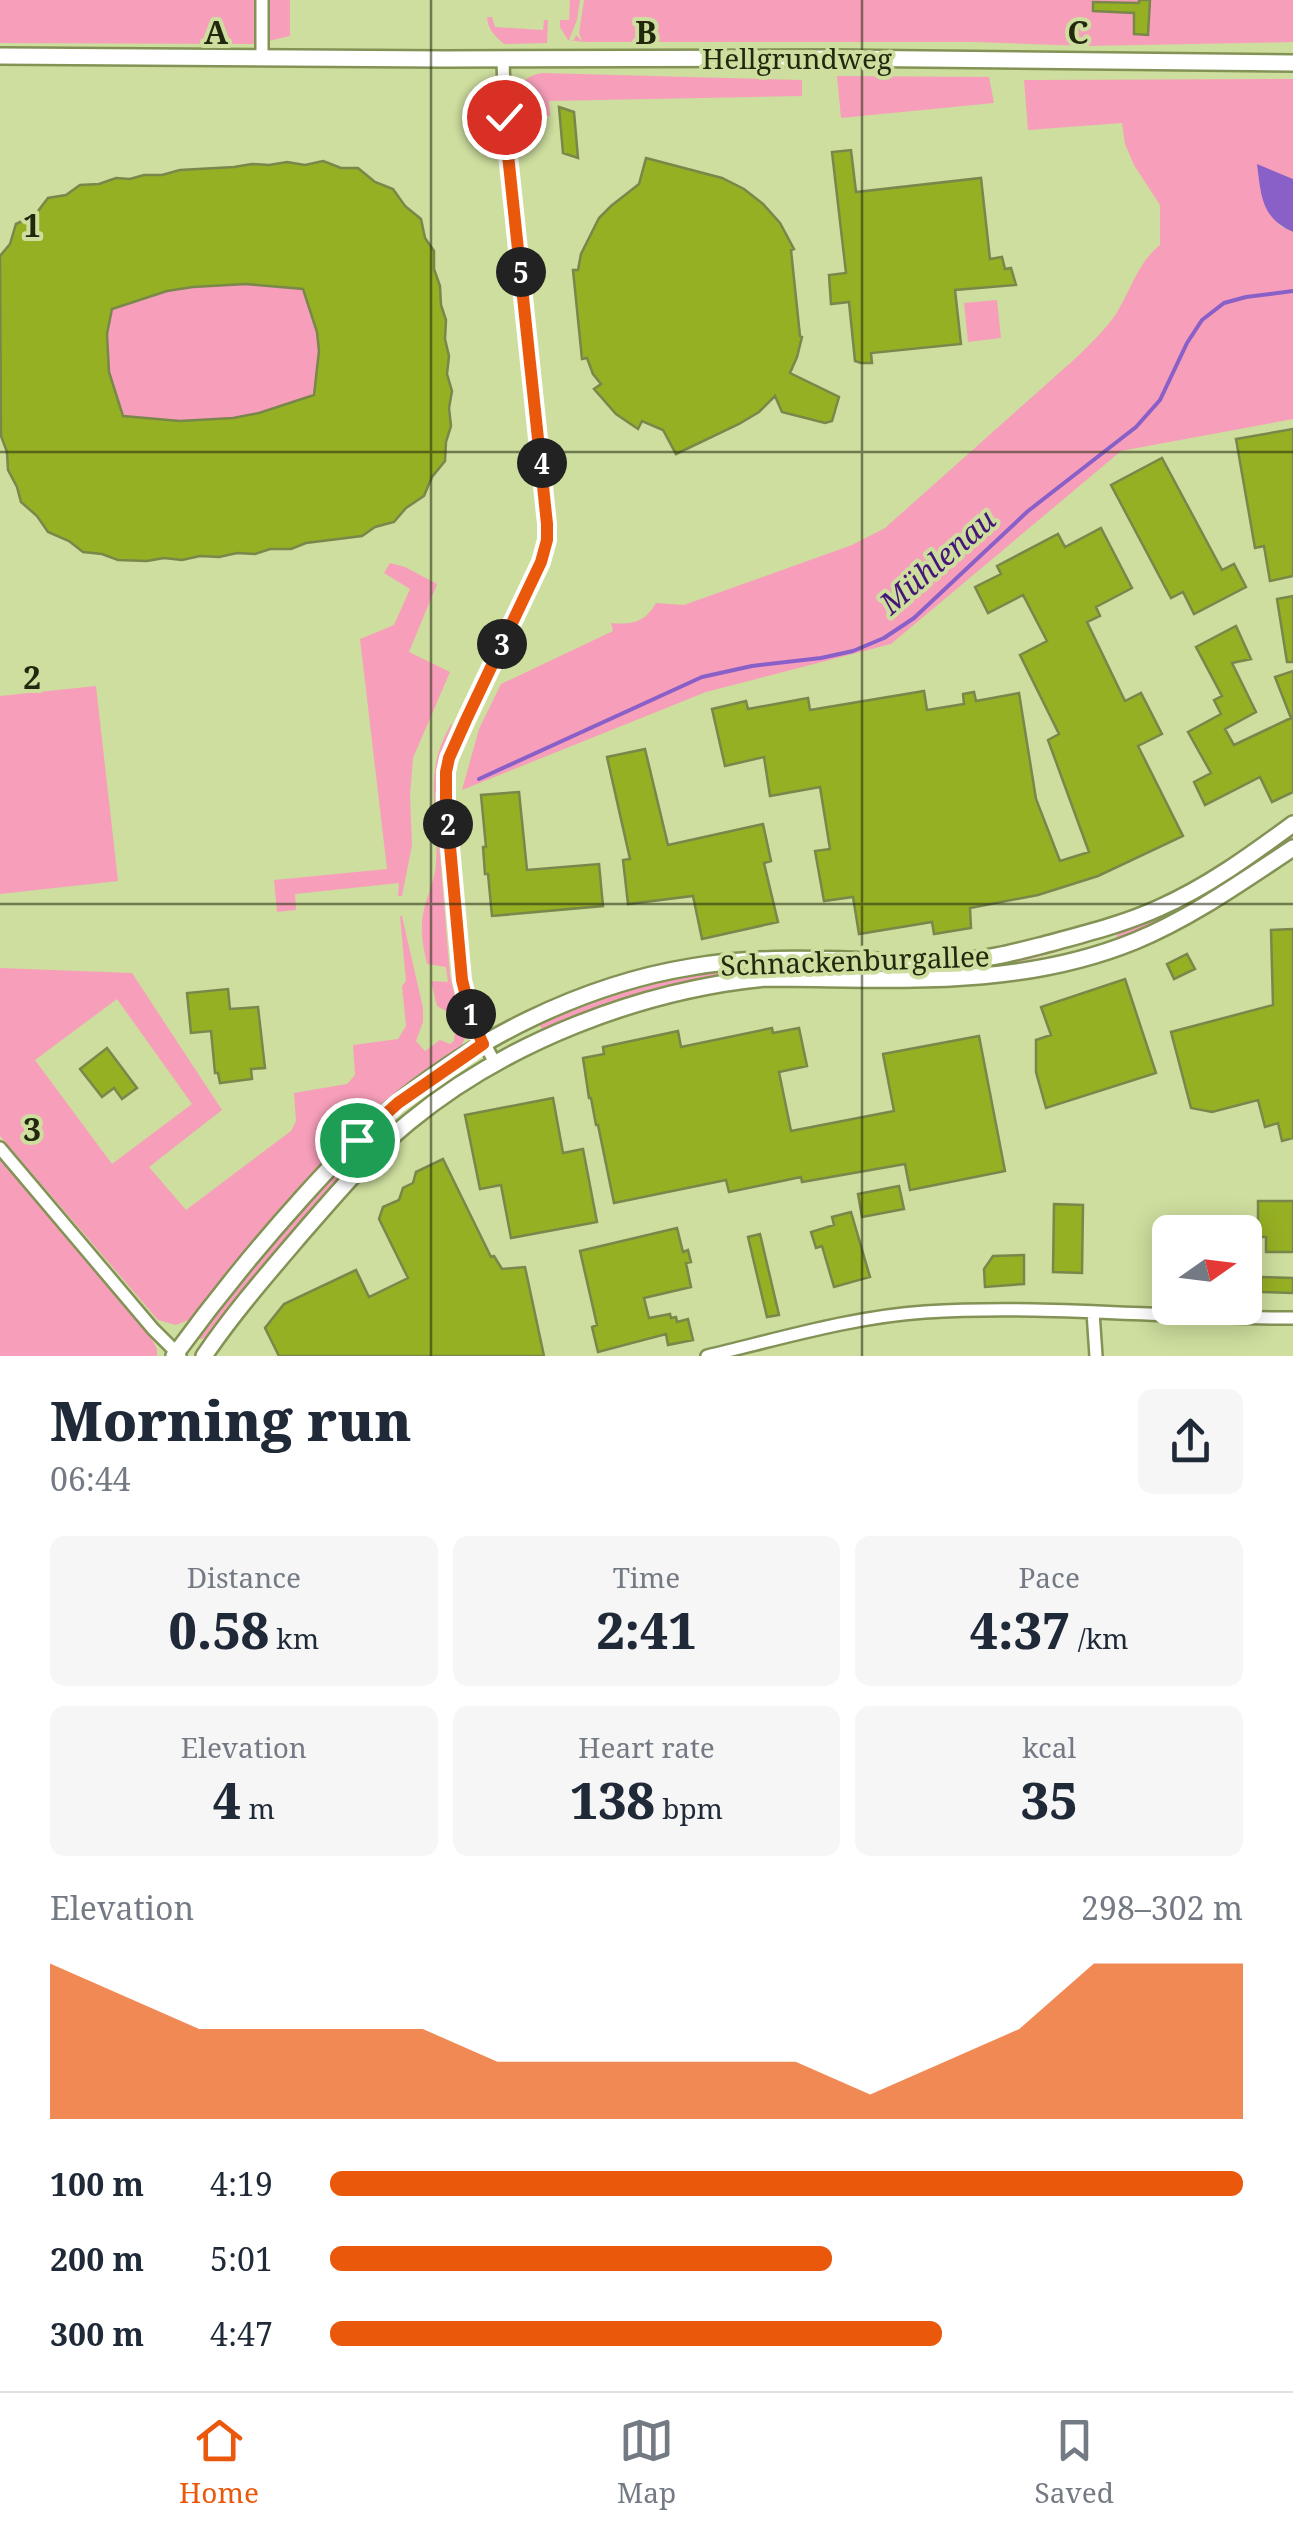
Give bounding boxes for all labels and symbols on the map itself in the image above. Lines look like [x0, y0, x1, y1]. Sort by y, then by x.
text: A [204, 10, 229, 53]
text: B [635, 10, 657, 53]
text: C [1067, 10, 1089, 53]
street label: Hellgrundweg [702, 39, 892, 77]
pin [462, 75, 547, 160]
text: 1 [23, 203, 41, 246]
pin: 5 [496, 247, 546, 297]
pin: 4 [517, 438, 567, 488]
water label: Mühlenau [869, 499, 1004, 623]
pin: 3 [477, 619, 527, 669]
text: 2 [23, 655, 41, 698]
pin: 2 [423, 799, 473, 849]
street label: Schnackenburgallee [720, 936, 990, 984]
pin: 1 [446, 989, 496, 1039]
pin [315, 1098, 400, 1183]
text: 3 [23, 1107, 41, 1150]
north arrow [1152, 1215, 1262, 1325]

